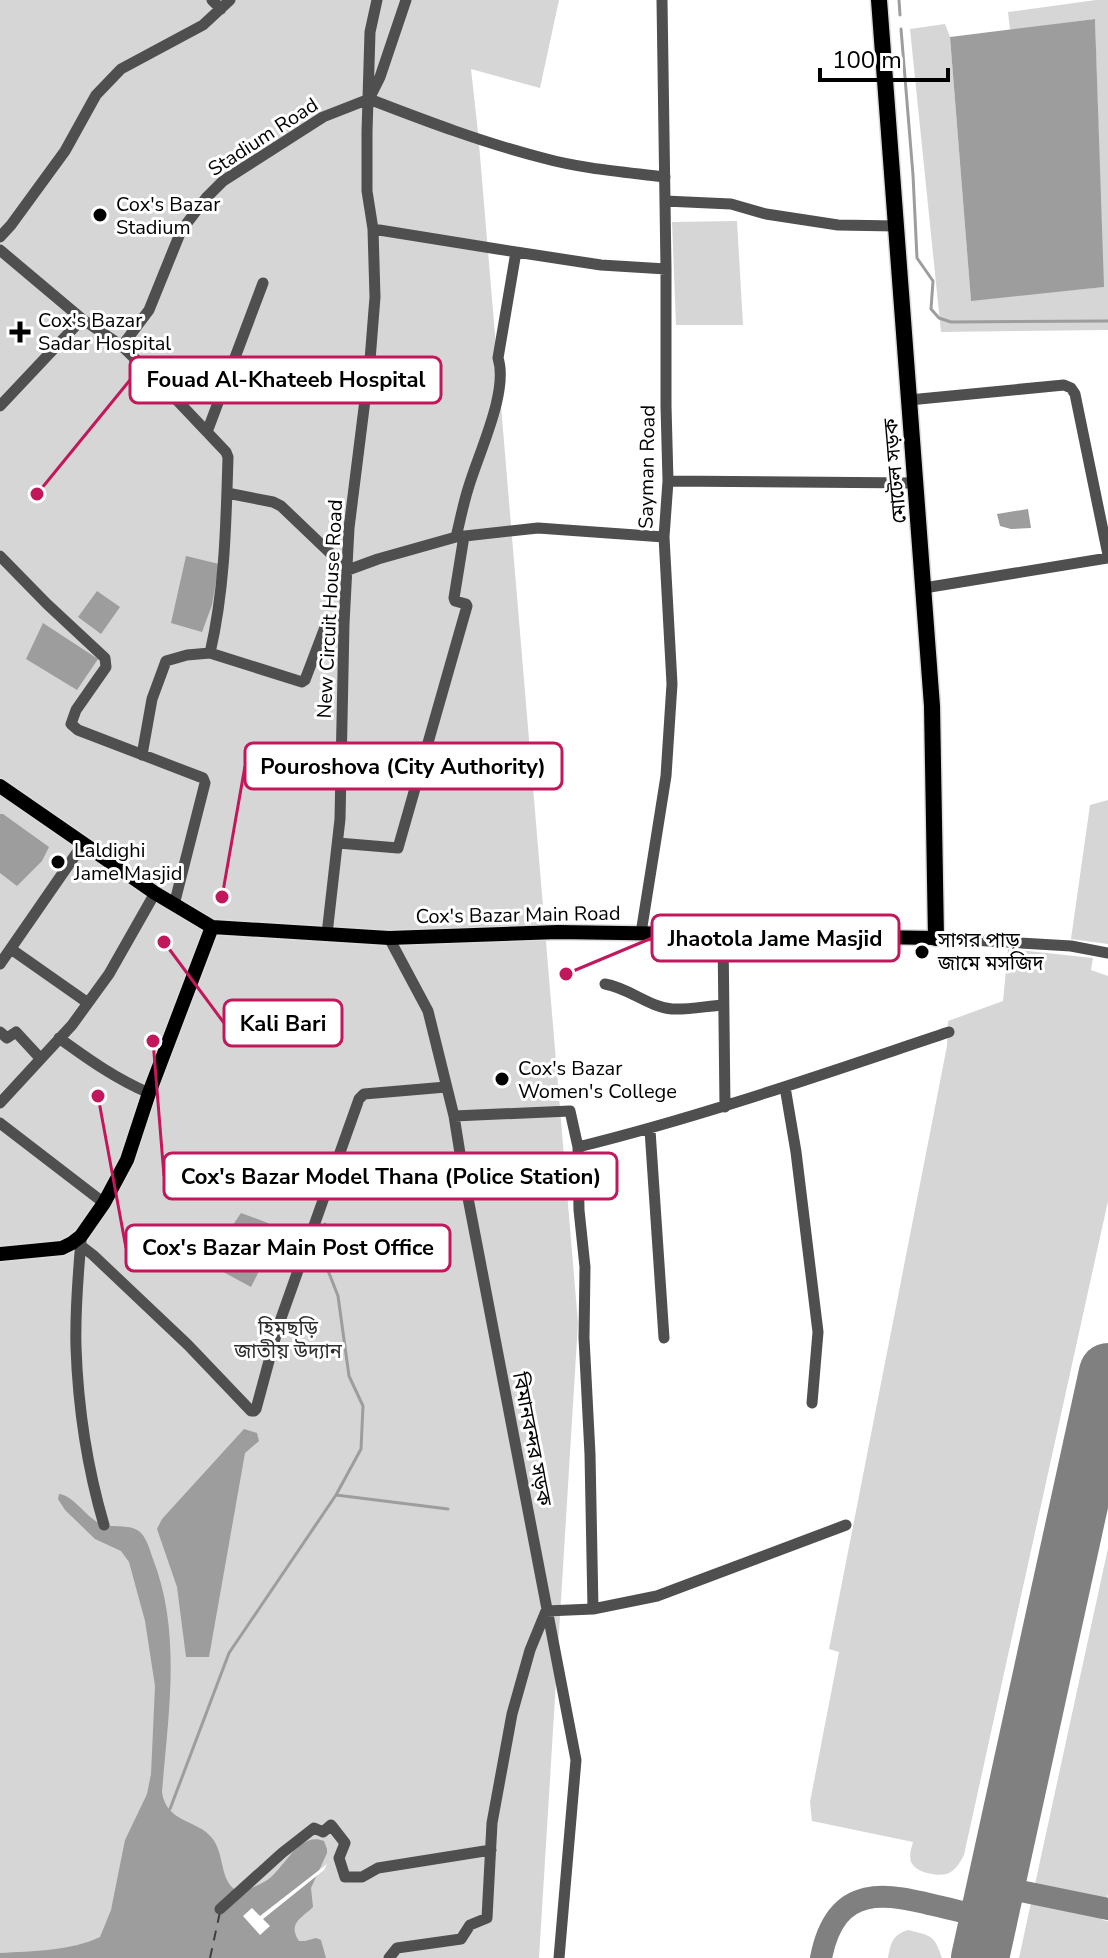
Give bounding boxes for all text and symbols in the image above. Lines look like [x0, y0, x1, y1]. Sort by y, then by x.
scale bar [820, 32, 948, 82]
text: 100 m [832, 44, 902, 76]
street label: Stadium Road [203, 91, 323, 183]
place label: Cox's Bazar Stadium [116, 191, 220, 241]
marker: Cox's Bazar Stadium [91, 206, 109, 224]
place label: Cox's Bazar Sadar Hospital [38, 307, 171, 357]
marker: Cox's Bazar Sadar Hospital [9, 321, 31, 343]
callout: Fouad Al-Khateeb Hospital [130, 357, 441, 403]
text: Fouad Al-Khateeb Hospital [147, 365, 425, 395]
street label: Sayman Road [632, 405, 662, 529]
street label: মোটেল সড়ক [877, 416, 913, 525]
street label: New Circuit House Road [311, 499, 349, 719]
callout: Pouroshova (City Authority) [245, 743, 562, 789]
text: Pouroshova (City Authority) [260, 752, 546, 782]
place label: Laldighi Jame Masjid [73, 837, 182, 887]
marker: Laldighi Jame Masjid [49, 853, 67, 871]
street label: Cox's Bazar Main Road [415, 900, 621, 930]
callout: Jhaotola Jame Masjid [652, 915, 899, 961]
text: Jhaotola Jame Masjid [667, 924, 882, 954]
place label: সাগর পাড় জামে মসজিদ [937, 927, 1044, 977]
marker: সাগর পাড় জামে মসজিদ [913, 943, 931, 961]
callout: Kali Bari [224, 1000, 342, 1046]
text: Kali Bari [240, 1009, 326, 1039]
place label: Cox's Bazar Women's College [518, 1055, 677, 1105]
marker: Cox's Bazar Women's College [493, 1070, 511, 1088]
callout: Cox's Bazar Model Thana (Police Station) [164, 1153, 617, 1199]
text: Cox's Bazar Model Thana (Police Station) [181, 1162, 601, 1192]
callout: Cox's Bazar Main Post Office [126, 1225, 450, 1271]
text: Cox's Bazar Main Post Office [142, 1233, 434, 1263]
park label: হিমছড়ি জাতীয় উদ্যান [233, 1315, 343, 1365]
street label: বিমানবন্দর সড়ক [506, 1369, 558, 1509]

